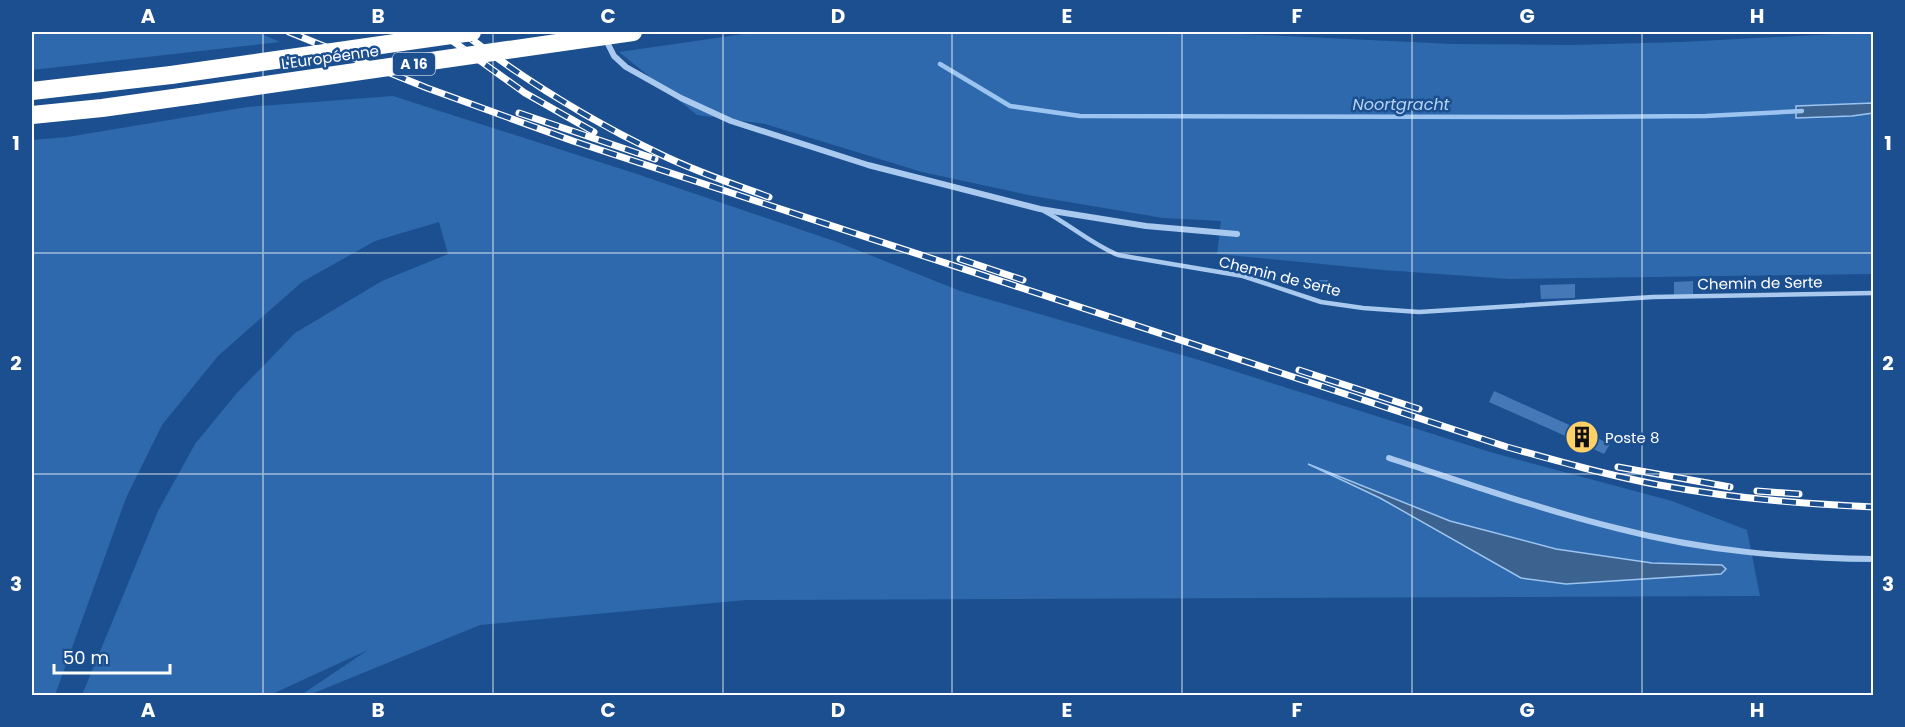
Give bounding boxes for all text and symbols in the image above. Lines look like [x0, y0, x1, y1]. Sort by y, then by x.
text: A [141, 2, 156, 30]
text: B [371, 2, 385, 30]
text: C [600, 2, 616, 30]
text: D [831, 2, 845, 30]
text: E [1062, 2, 1072, 30]
text: F [1292, 2, 1303, 30]
text: G [1519, 2, 1535, 30]
text: H [1750, 2, 1764, 30]
street label: L'Européenne [280, 40, 380, 74]
road number: A 16 [393, 53, 435, 75]
water label: Noortgracht [1353, 93, 1451, 116]
text: 1 [12, 129, 20, 157]
text: 1 [1884, 129, 1892, 157]
street label: Chemin de Serte [1217, 251, 1343, 301]
street label: Chemin de Serte [1697, 271, 1823, 295]
text: 2 [10, 349, 22, 377]
text: 2 [1882, 349, 1894, 377]
building icon: Poste 8 [1564, 419, 1600, 455]
place label: Poste 8 [1605, 427, 1659, 448]
text: 3 [10, 570, 22, 598]
text: 3 [1882, 570, 1894, 598]
scale bar [54, 637, 170, 675]
text: 50 m [63, 645, 109, 670]
text: A [141, 696, 156, 724]
text: B [371, 696, 385, 724]
text: C [600, 696, 616, 724]
text: D [831, 696, 845, 724]
text: E [1062, 696, 1072, 724]
text: F [1292, 696, 1303, 724]
text: G [1519, 696, 1535, 724]
text: H [1750, 696, 1764, 724]

